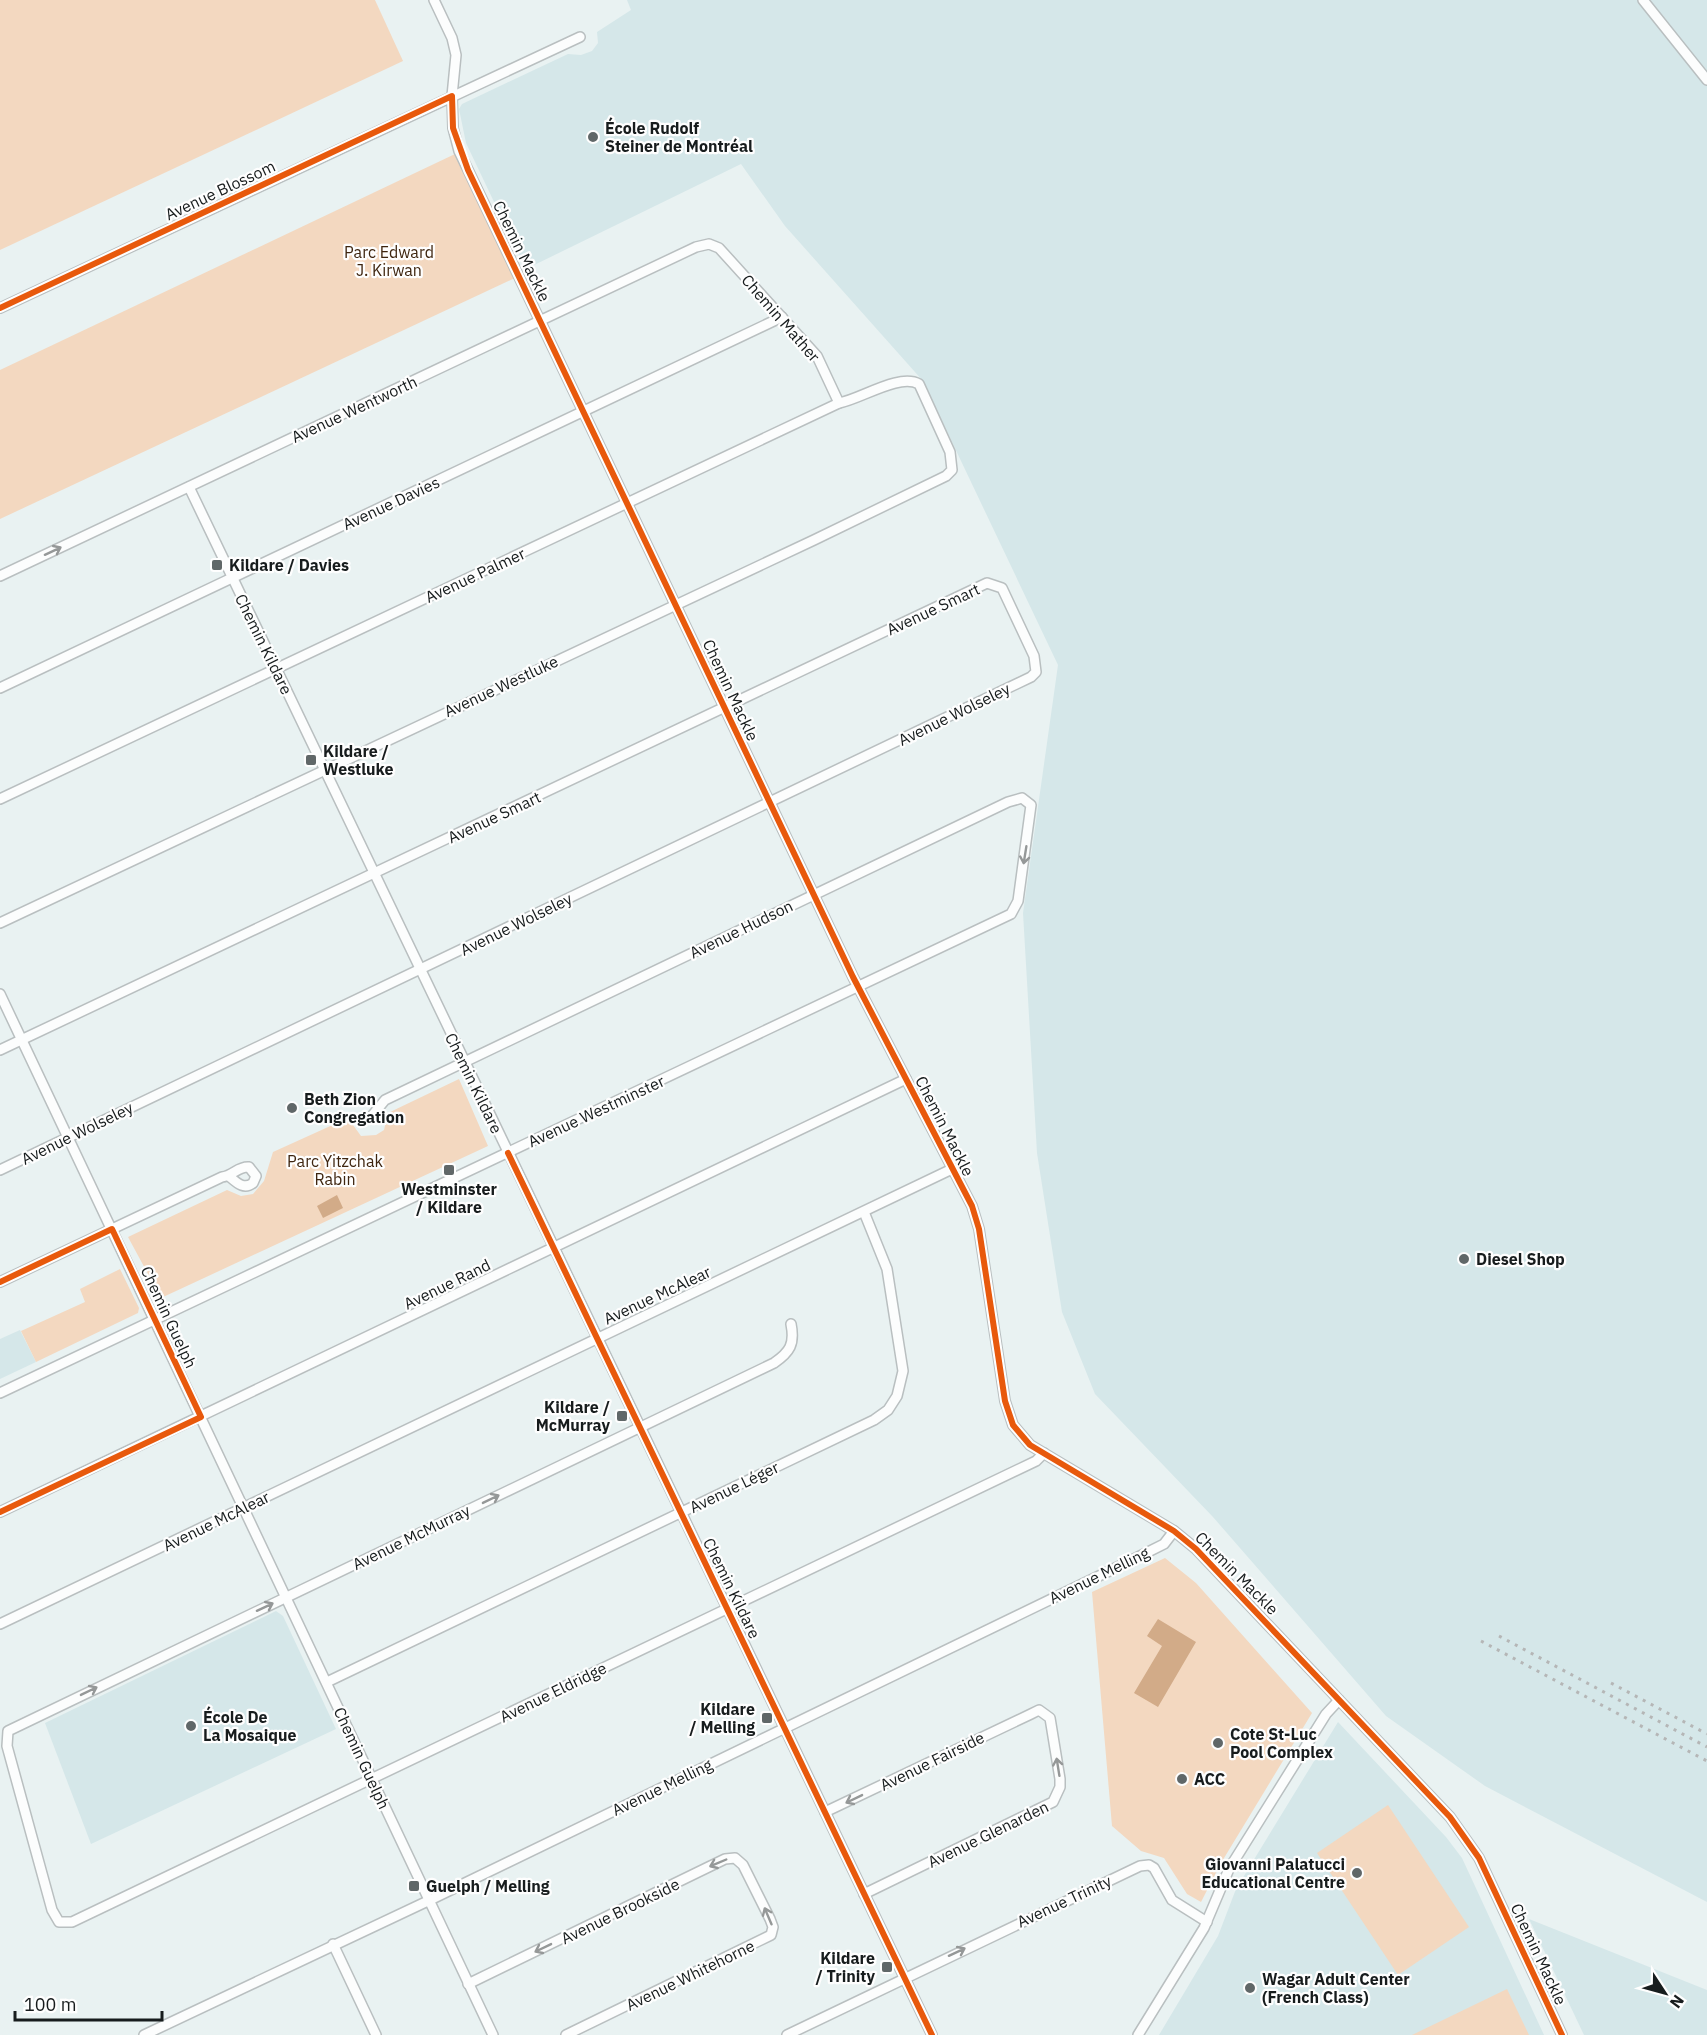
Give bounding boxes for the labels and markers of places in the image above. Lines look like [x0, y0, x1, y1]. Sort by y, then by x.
place label: École Rudolf Steiner de Montréal [605, 117, 753, 156]
marker: École Rudolf Steiner de Montréal [586, 130, 600, 144]
place label: Kildare / Davies [229, 555, 349, 575]
marker: Kildare / Davies [210, 558, 224, 572]
place label: Kildare / Westluke [323, 741, 393, 779]
marker: Kildare / Westluke [304, 753, 318, 767]
place label: Beth Zion Congregation [304, 1089, 404, 1127]
marker: Beth Zion Congregation [285, 1101, 299, 1115]
marker: Westminster / Kildare [442, 1163, 456, 1177]
place label: Westminster / Kildare [401, 1179, 498, 1217]
place label: Diesel Shop [1476, 1249, 1565, 1269]
marker: Diesel Shop [1457, 1252, 1471, 1266]
place label: Kildare / McMurray [536, 1397, 610, 1435]
marker: Kildare / McMurray [615, 1409, 629, 1423]
place label: Kildare / Melling [689, 1699, 755, 1737]
place label: École De La Mosaique [203, 1706, 297, 1745]
marker: Kildare / Melling [760, 1711, 774, 1725]
marker: École De La Mosaique [184, 1719, 198, 1733]
place label: Cote St-Luc Pool Complex [1230, 1724, 1333, 1762]
marker: Cote St-Luc Pool Complex [1211, 1736, 1225, 1750]
place label: ACC [1194, 1769, 1225, 1789]
marker: ACC [1175, 1772, 1189, 1786]
place label: Giovanni Palatucci Educational Centre [1201, 1854, 1345, 1892]
marker: Giovanni Palatucci Educational Centre [1350, 1866, 1364, 1880]
place label: Guelph / Melling [426, 1876, 550, 1896]
marker: Guelph / Melling [407, 1879, 421, 1893]
place label: Kildare / Trinity [815, 1948, 875, 1986]
marker: Kildare / Trinity [880, 1960, 894, 1974]
place label: Wagar Adult Center (French Class) [1262, 1969, 1410, 2007]
marker: Wagar Adult Center (French Class) [1243, 1981, 1257, 1995]

